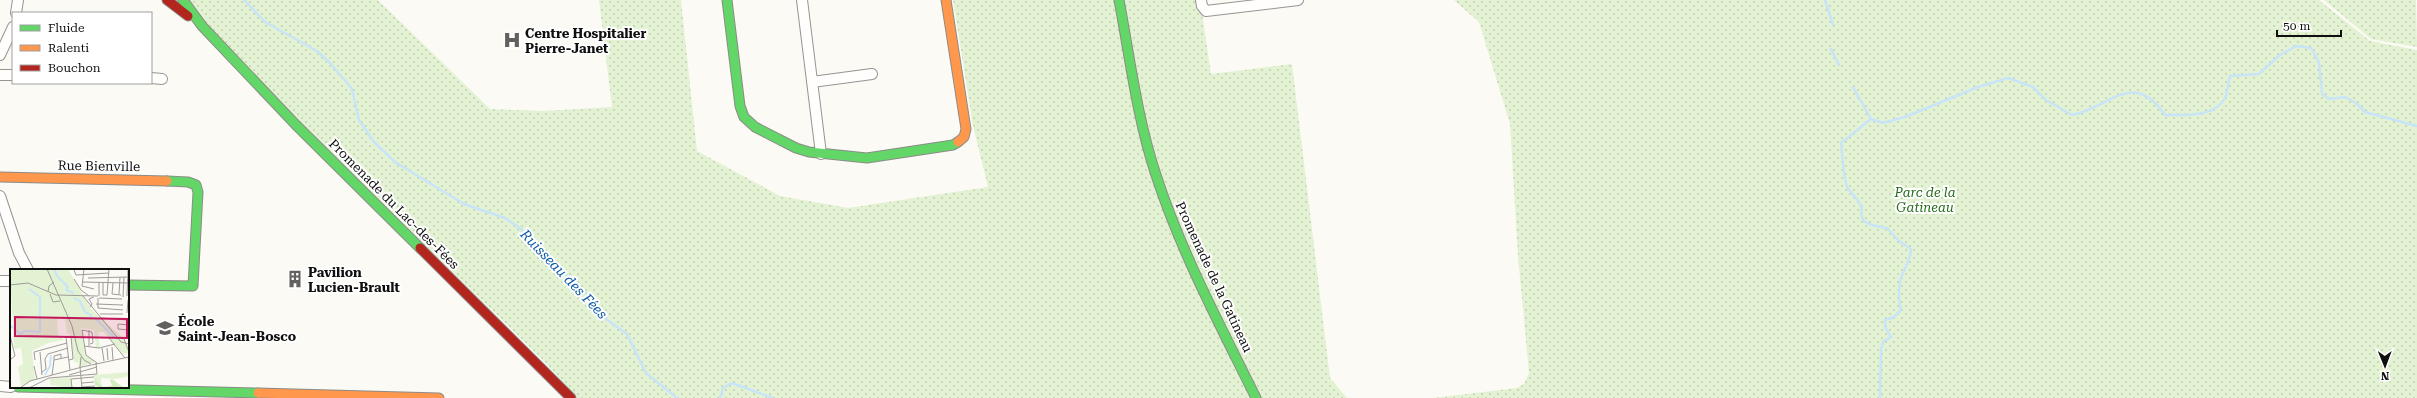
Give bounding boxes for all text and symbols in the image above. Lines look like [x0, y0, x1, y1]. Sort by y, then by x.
legend [12, 12, 152, 84]
scale bar [2277, 12, 2341, 38]
text: 50 m [2283, 19, 2310, 33]
text: Fluide [48, 21, 85, 35]
place label: Centre Hospitalier Pierre-Janet [525, 26, 646, 56]
hospital icon: Centre Hospitalier Pierre-Janet [502, 30, 522, 50]
text: Ralenti [48, 41, 89, 55]
text: Bouchon [48, 61, 101, 75]
street label: Promenade du Lac-des-Fées [326, 136, 462, 272]
street label: Rue Bienville [58, 158, 140, 174]
park label: Parc de la Gatineau [1894, 185, 1956, 215]
street label: Promenade de la Gatineau [1172, 199, 1256, 355]
water label: Ruisseau des Fées [517, 225, 611, 322]
place label: Pavilion Lucien-Brault [308, 265, 400, 295]
inset map [10, 269, 129, 388]
building icon: Pavilion Lucien-Brault [285, 269, 305, 289]
place label: École Saint-Jean-Bosco [178, 313, 296, 344]
school or university icon: École Saint-Jean-Bosco [155, 318, 175, 338]
north arrow [2365, 346, 2405, 386]
text: N [2380, 369, 2390, 382]

